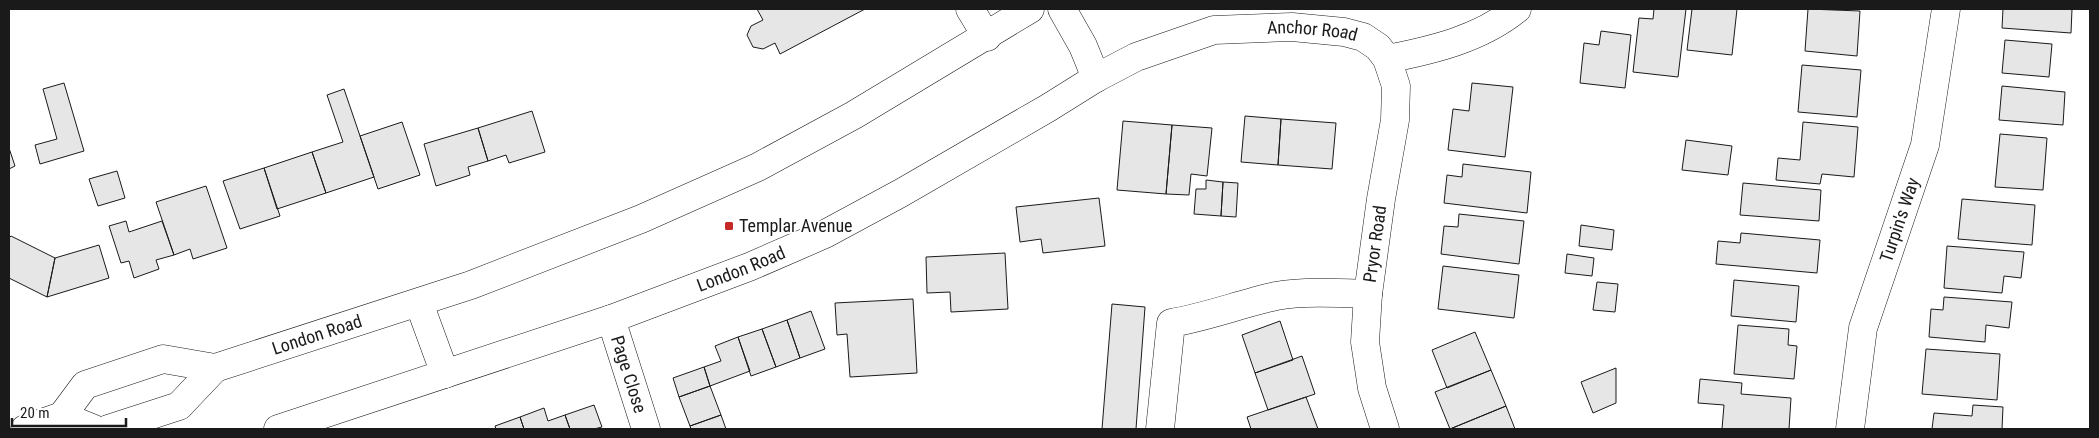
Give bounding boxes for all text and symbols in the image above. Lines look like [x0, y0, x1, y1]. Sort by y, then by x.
street label: Anchor Road [1267, 16, 1360, 45]
street label: Turpin's Way [1875, 174, 1923, 265]
street label: Pryor Road [1359, 204, 1390, 284]
place label: Templar Avenue [739, 215, 853, 236]
marker: Templar Avenue [723, 220, 735, 232]
street label: London Road [694, 242, 788, 296]
street label: London Road [269, 310, 364, 359]
street label: Page Close [607, 333, 651, 415]
scale bar [12, 396, 126, 428]
text: 20 m [20, 404, 50, 422]

